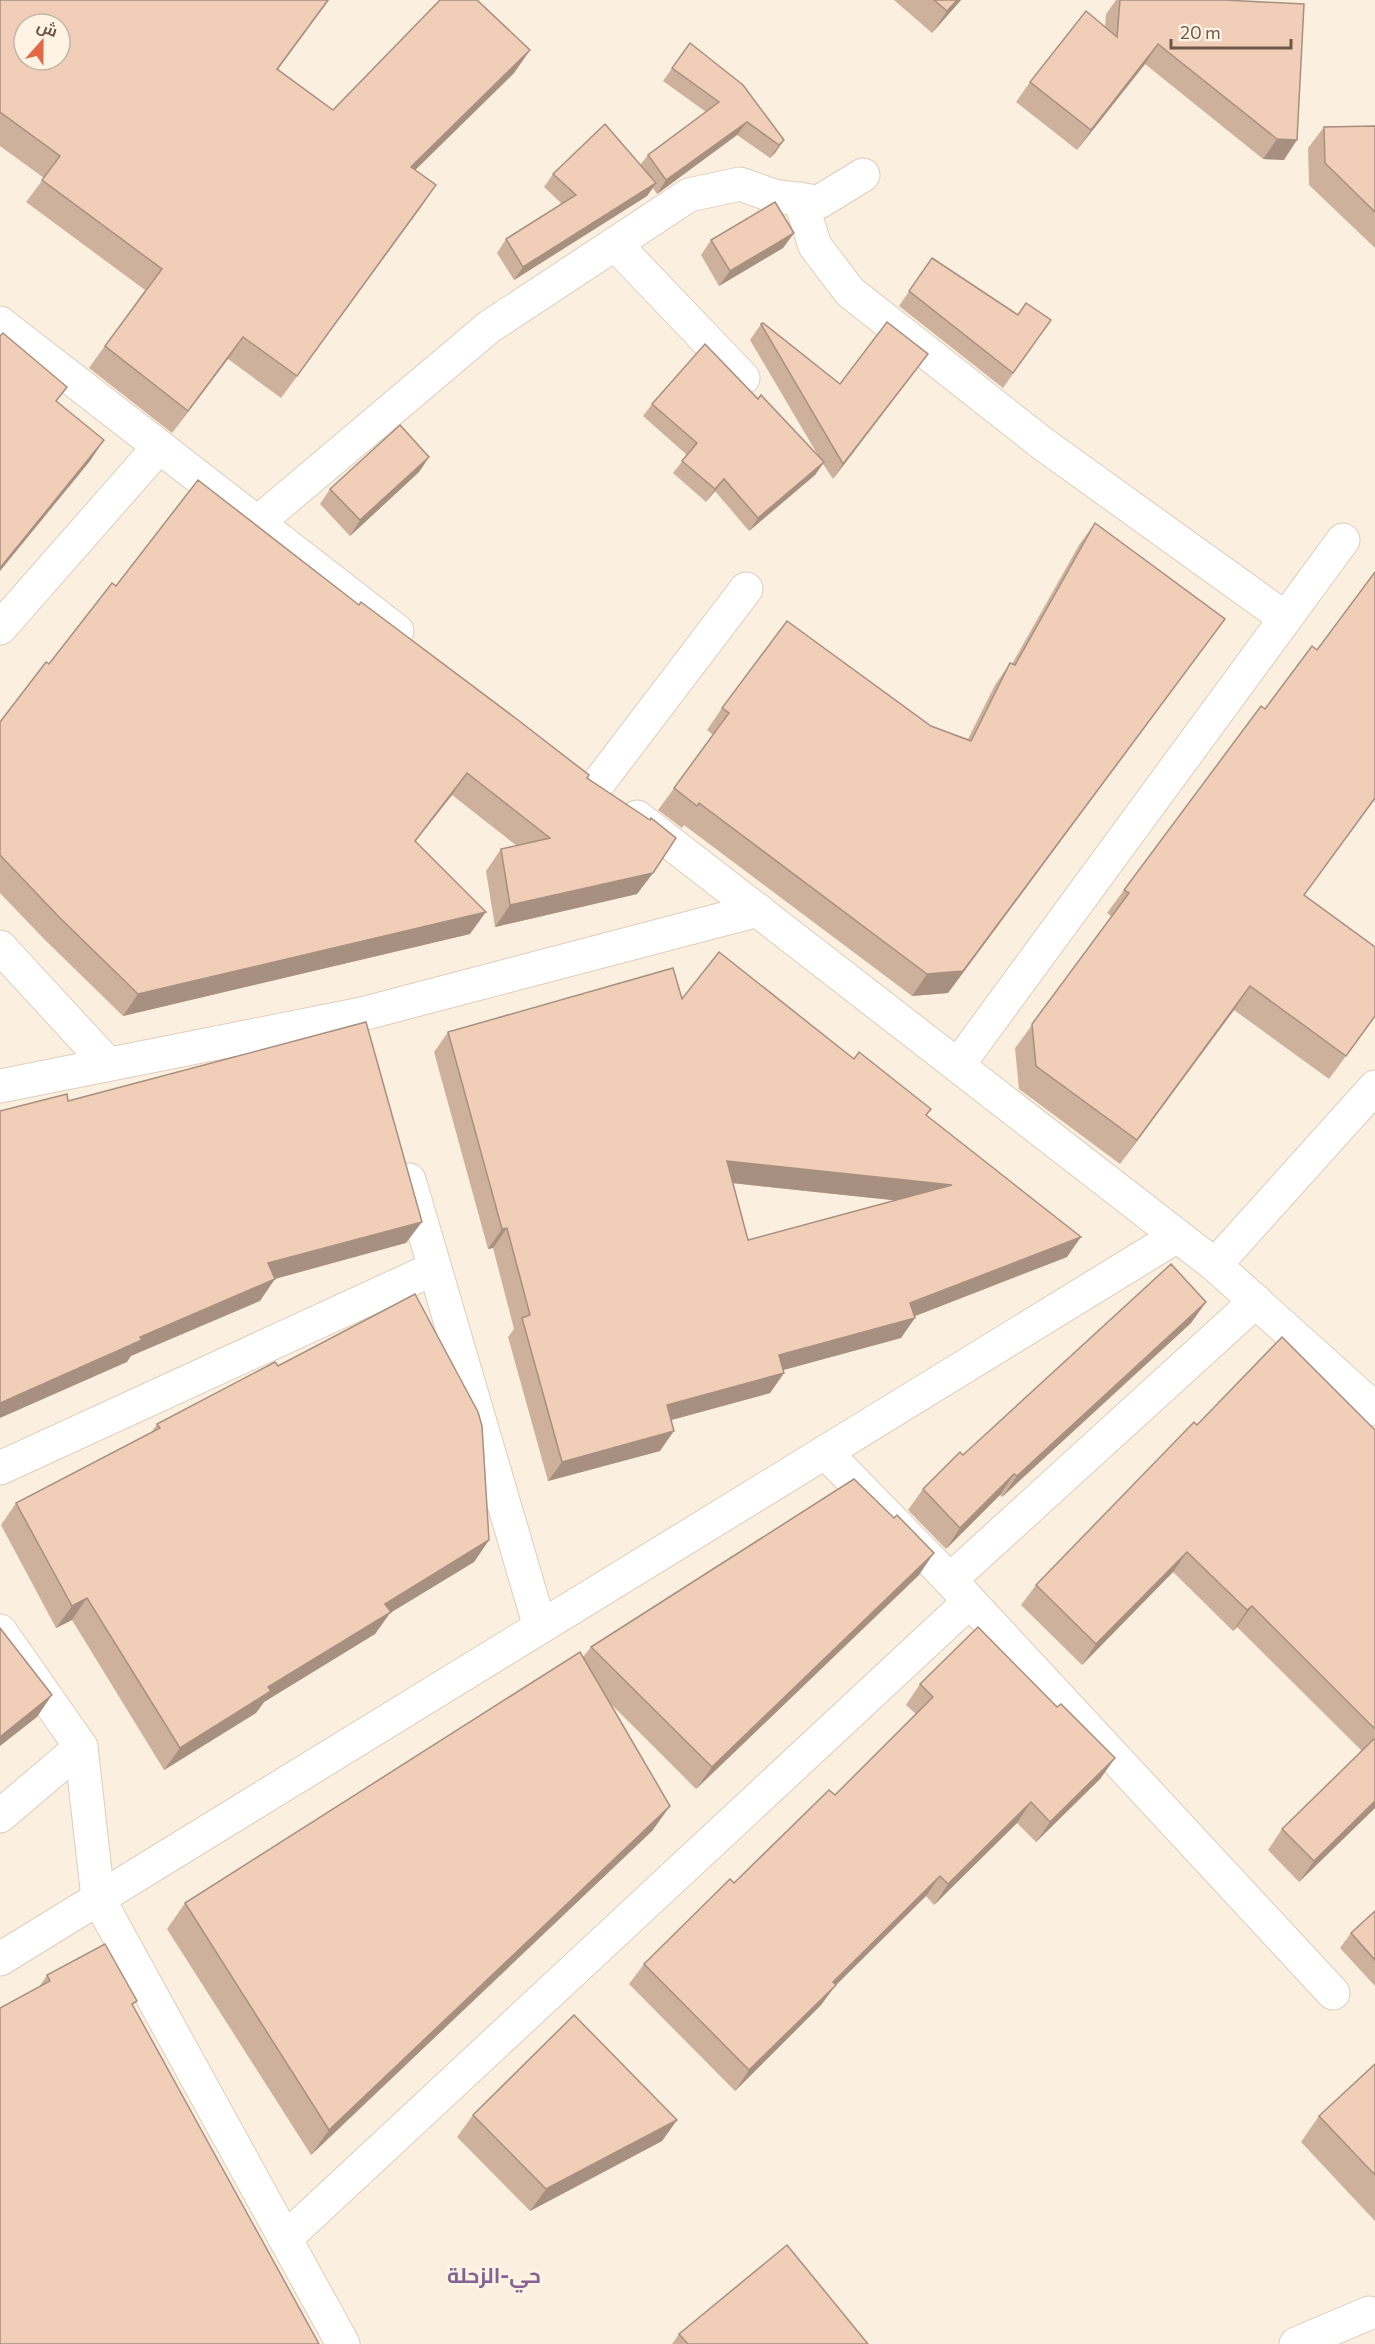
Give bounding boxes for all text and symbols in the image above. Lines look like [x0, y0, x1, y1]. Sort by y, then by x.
north arrow [12, 12, 72, 72]
scale bar [1171, 12, 1291, 50]
text: ش [34, 15, 61, 41]
text: 20 m [1180, 21, 1221, 43]
district label: حي-الزحلة [447, 2262, 541, 2293]

